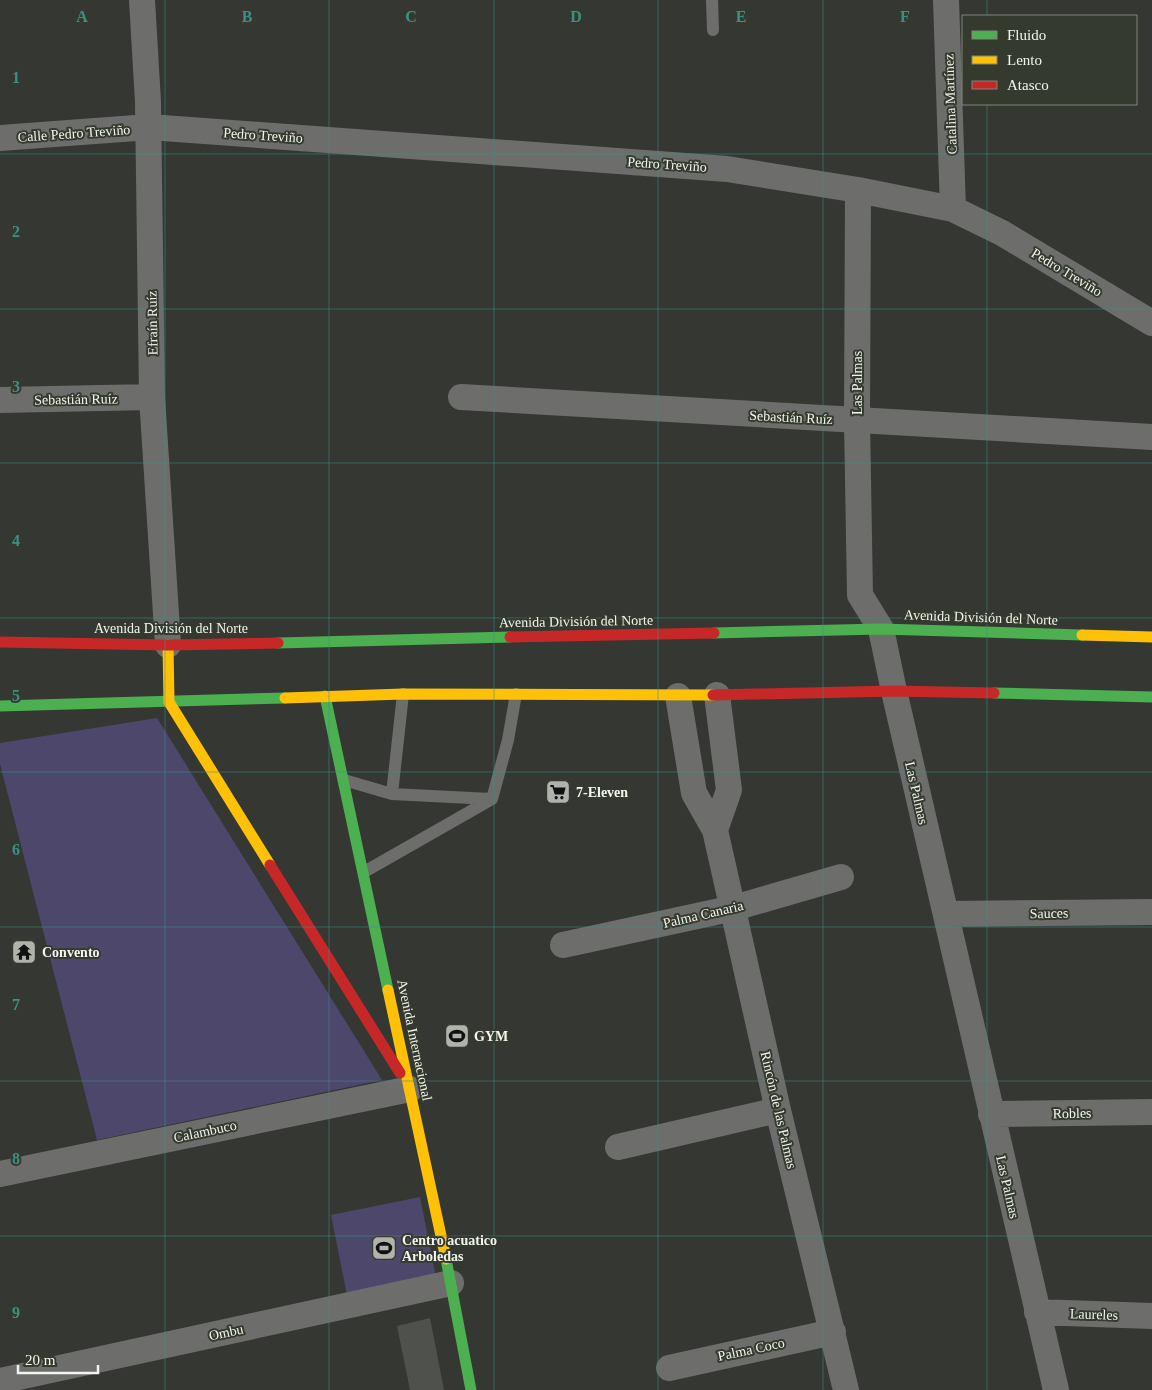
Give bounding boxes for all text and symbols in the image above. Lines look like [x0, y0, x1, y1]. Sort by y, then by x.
text: A [76, 8, 88, 25]
text: B [242, 8, 253, 25]
text: C [405, 8, 417, 25]
text: D [570, 8, 582, 25]
text: E [736, 8, 746, 25]
text: F [900, 8, 910, 25]
legend [962, 15, 1137, 105]
text: Fluido [1007, 27, 1046, 43]
text: Lento [1007, 52, 1042, 68]
street label: Catalina Martínez [941, 53, 960, 155]
text: 1 [12, 69, 20, 86]
text: Atasco [1007, 77, 1049, 93]
street label: Calle Pedro Treviño [17, 122, 131, 145]
street label: Pedro Treviño [223, 125, 303, 146]
street label: Pedro Treviño [627, 154, 707, 175]
text: 2 [12, 223, 20, 240]
street label: Pedro Treviño [1029, 245, 1105, 299]
street label: Efraín Ruíz [144, 290, 161, 356]
street label: Las Palmas [850, 351, 865, 415]
text: 3 [12, 378, 20, 395]
street label: Sebastián Ruíz [34, 391, 118, 408]
street label: Sebastián Ruíz [749, 408, 833, 427]
text: 4 [12, 532, 20, 549]
street label: Avenida División del Norte [904, 607, 1058, 628]
street label: Avenida División del Norte [499, 613, 653, 630]
street label: Avenida División del Norte [94, 621, 248, 636]
text: 5 [12, 687, 20, 704]
street label: Las Palmas [902, 760, 931, 826]
supermarket icon: 7-Eleven [545, 779, 571, 805]
place label: 7-Eleven [576, 785, 628, 800]
text: 6 [12, 841, 20, 858]
street label: Palma Canaria [661, 898, 746, 931]
street label: Sauces [1029, 906, 1069, 921]
temple icon: Convento [11, 939, 37, 965]
place label: Convento [42, 945, 100, 960]
street label: Avenida Internacional [394, 978, 435, 1102]
text: 7 [12, 996, 20, 1013]
sports icon: GYM [444, 1023, 470, 1049]
place label: GYM [474, 1029, 508, 1044]
street label: Rincón de las Palmas [758, 1050, 799, 1170]
street label: Robles [1052, 1106, 1092, 1121]
street label: Calambuco [172, 1118, 238, 1145]
text: 8 [12, 1150, 20, 1167]
street label: Las Palmas [993, 1154, 1022, 1220]
place label: Centro acuatico Arboledas [402, 1233, 497, 1264]
sports icon: Centro acuatico Arboledas [371, 1235, 397, 1261]
text: 9 [12, 1304, 20, 1321]
street label: Laureles [1070, 1306, 1118, 1323]
street label: Ombu [207, 1322, 245, 1343]
street label: Palma Coco [716, 1335, 786, 1364]
scale bar [18, 1342, 98, 1374]
text: 20 m [25, 1352, 56, 1368]

